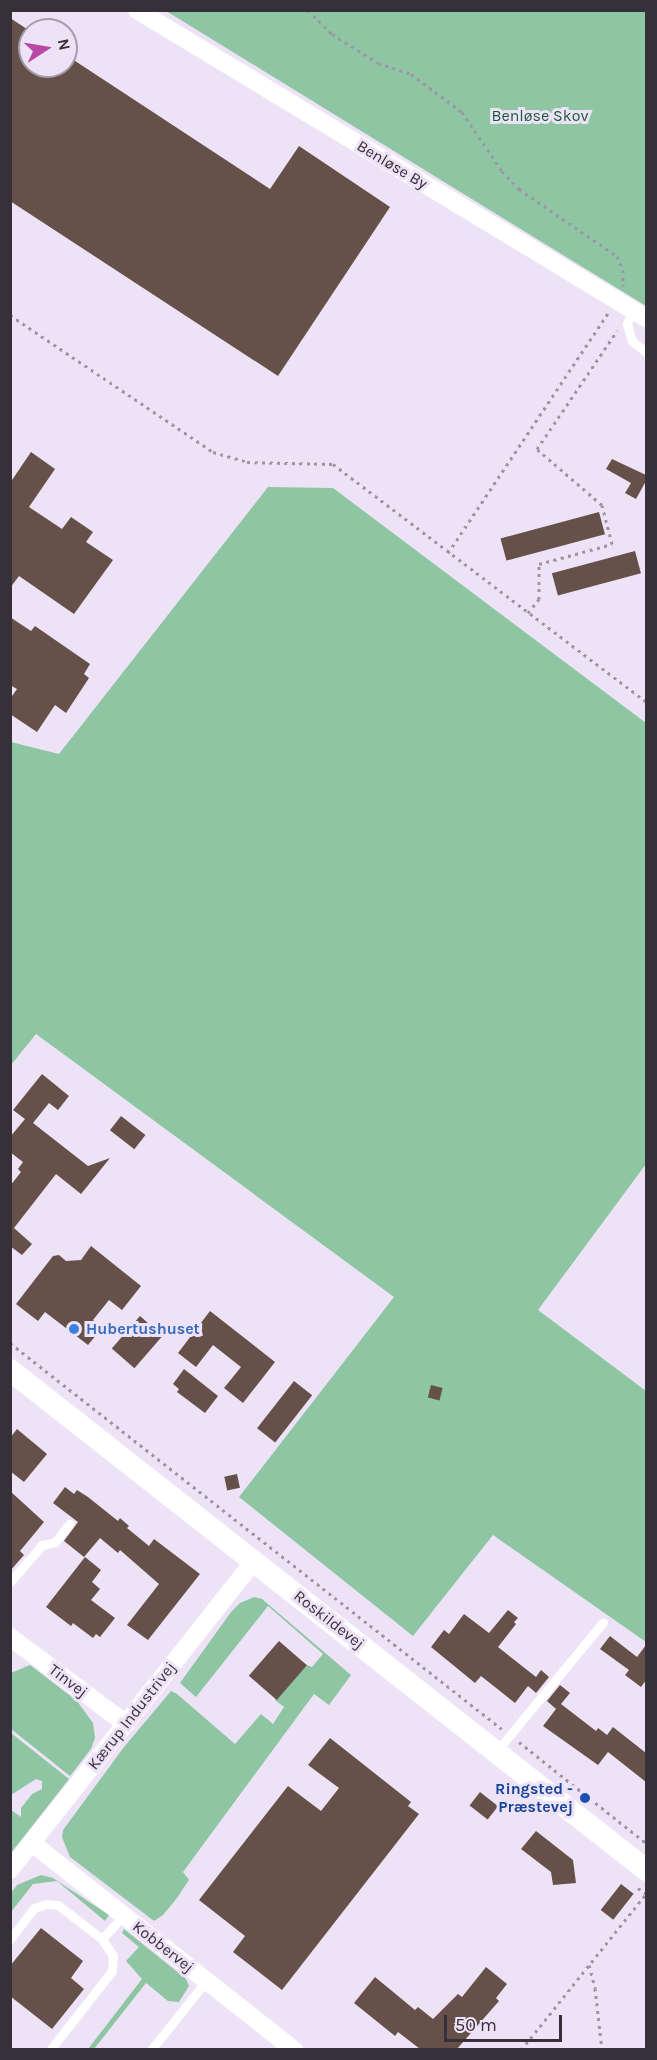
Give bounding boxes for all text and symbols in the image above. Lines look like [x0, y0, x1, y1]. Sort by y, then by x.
north arrow [18, 18, 78, 78]
text: N [54, 37, 75, 52]
park label: Benløse Skov [492, 106, 588, 126]
street label: Benløse By [353, 136, 431, 194]
place label: Hubertushuset [86, 1319, 200, 1339]
marker: Hubertushuset [67, 1322, 81, 1336]
street label: Roskildevej [290, 1587, 368, 1653]
street label: Kærup Industrivej [84, 1658, 180, 1774]
street label: Tinvej [45, 1660, 91, 1702]
place label: Ringsted - Præstevej [495, 1779, 573, 1817]
marker: Ringsted - Præstevej [578, 1791, 592, 1805]
street label: Kobbervej [128, 1917, 198, 1977]
scale bar [447, 2003, 566, 2041]
text: 50 m [455, 2014, 497, 2036]

